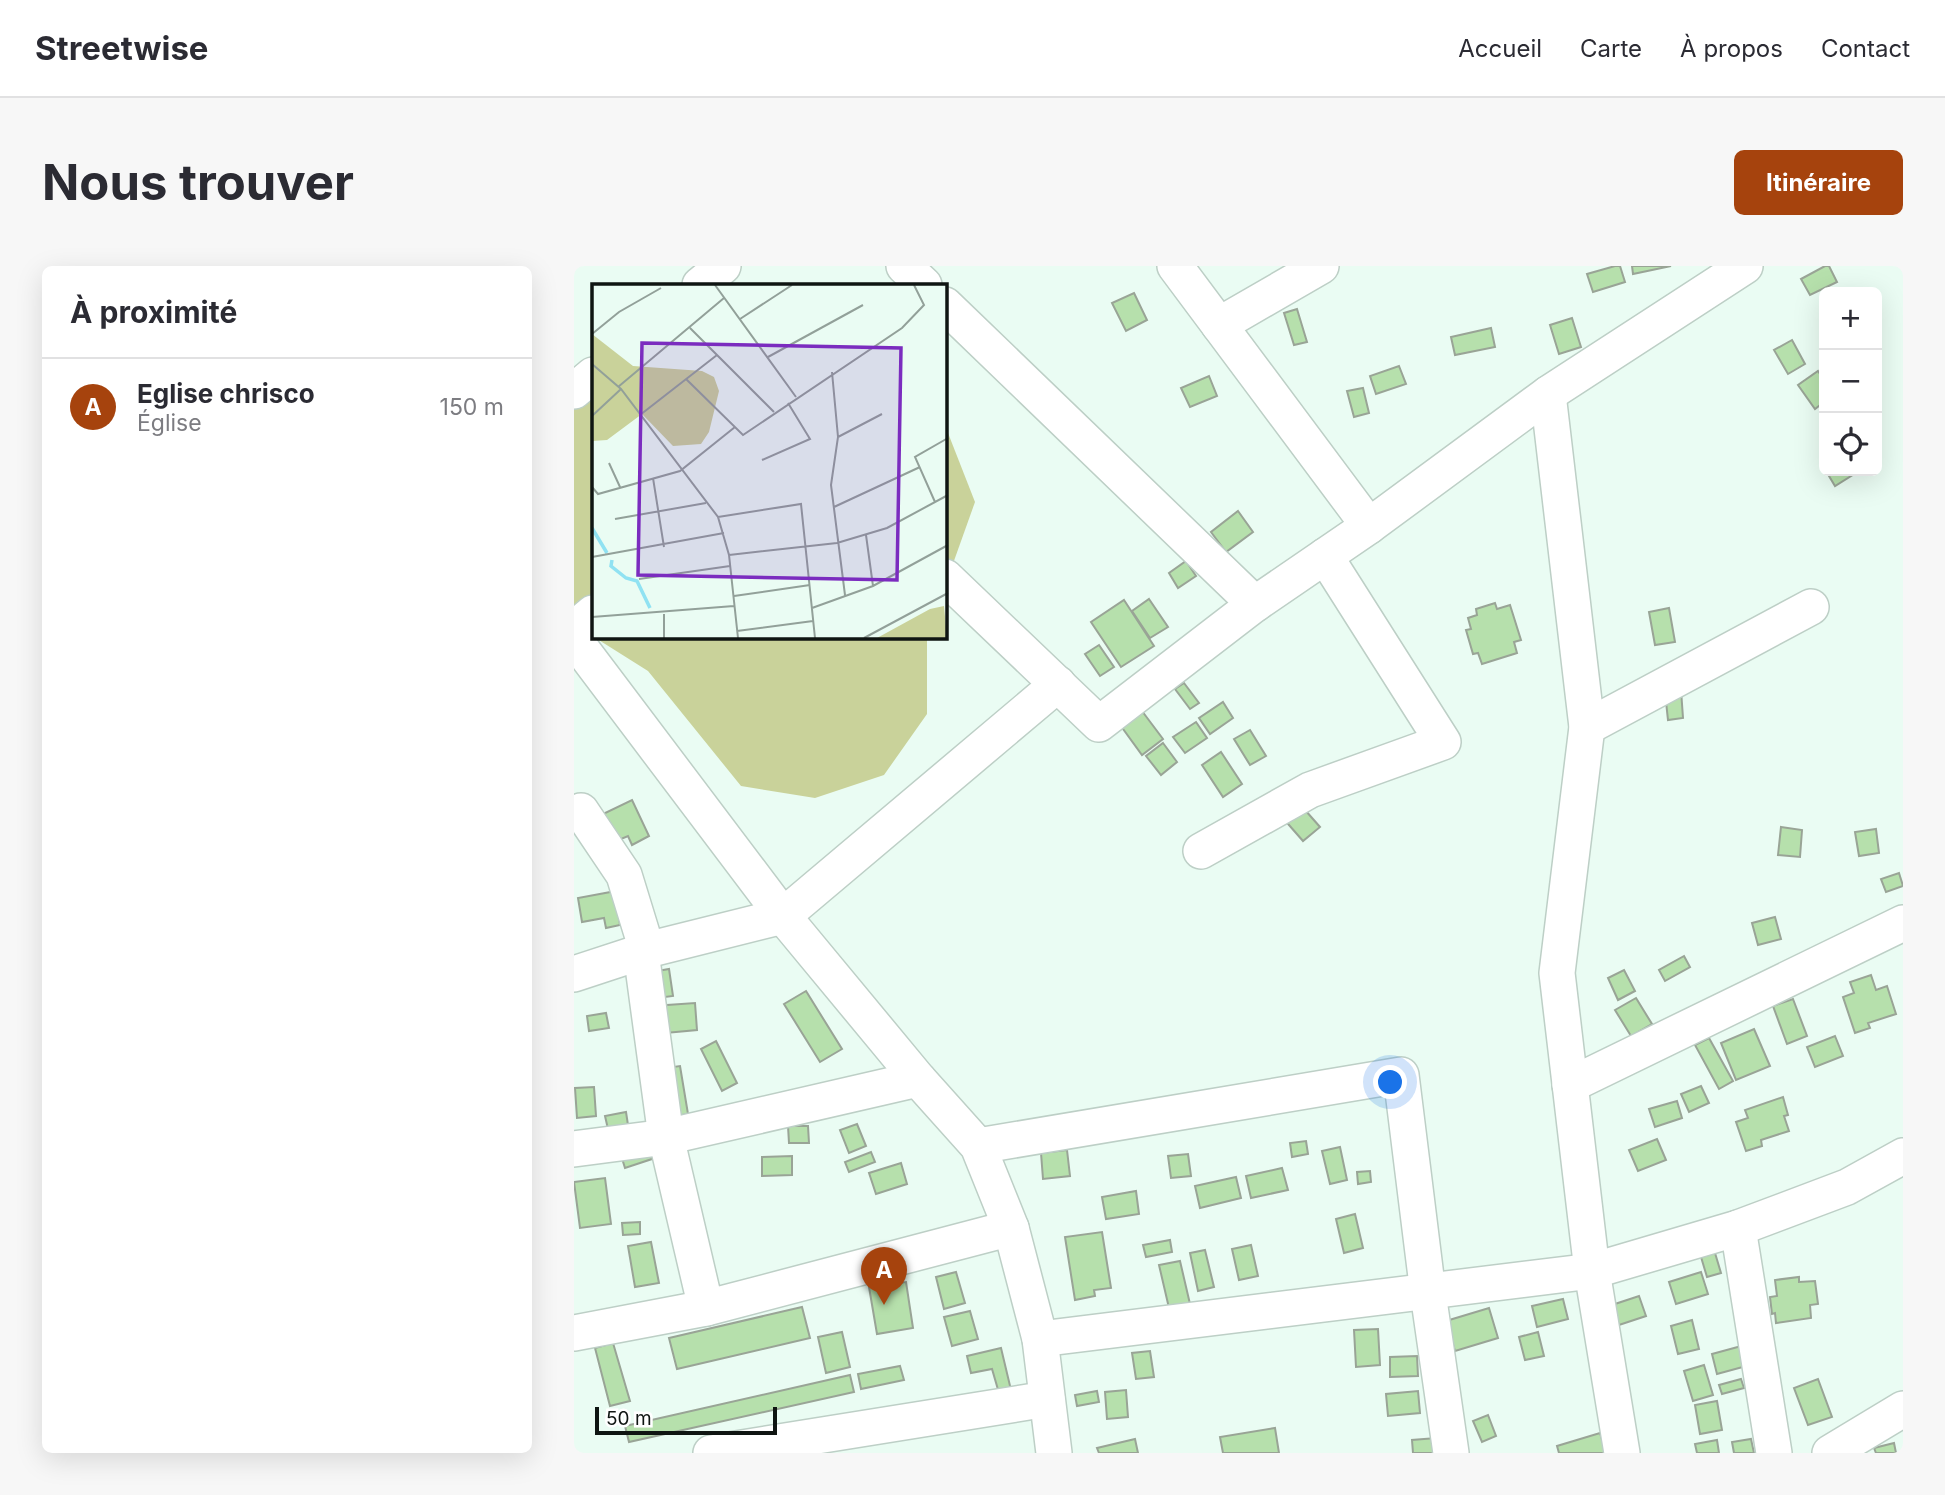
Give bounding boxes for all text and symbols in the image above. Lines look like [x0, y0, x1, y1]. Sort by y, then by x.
text: Streetwise [35, 28, 209, 68]
text: Accueil [1458, 34, 1542, 63]
text: Carte [1580, 34, 1642, 63]
text: À propos [1680, 34, 1783, 63]
text: Contact [1821, 34, 1910, 63]
button: Itinéraire [1734, 150, 1903, 215]
text: Nous trouver [42, 153, 354, 212]
inset map [592, 284, 947, 639]
map controls [1819, 287, 1882, 476]
button: + [1819, 287, 1882, 350]
text: À proximité [70, 294, 237, 330]
button: − [1819, 350, 1882, 413]
text: Eglise chrisco [137, 378, 315, 409]
text: A [84, 393, 102, 421]
text: 150 m [440, 393, 504, 421]
text: Église [137, 409, 202, 437]
button: locate [1819, 413, 1882, 476]
your location [1373, 1065, 1407, 1099]
pin: A [861, 1247, 907, 1305]
scale bar [595, 1404, 777, 1436]
text: 50 m [606, 1407, 652, 1430]

